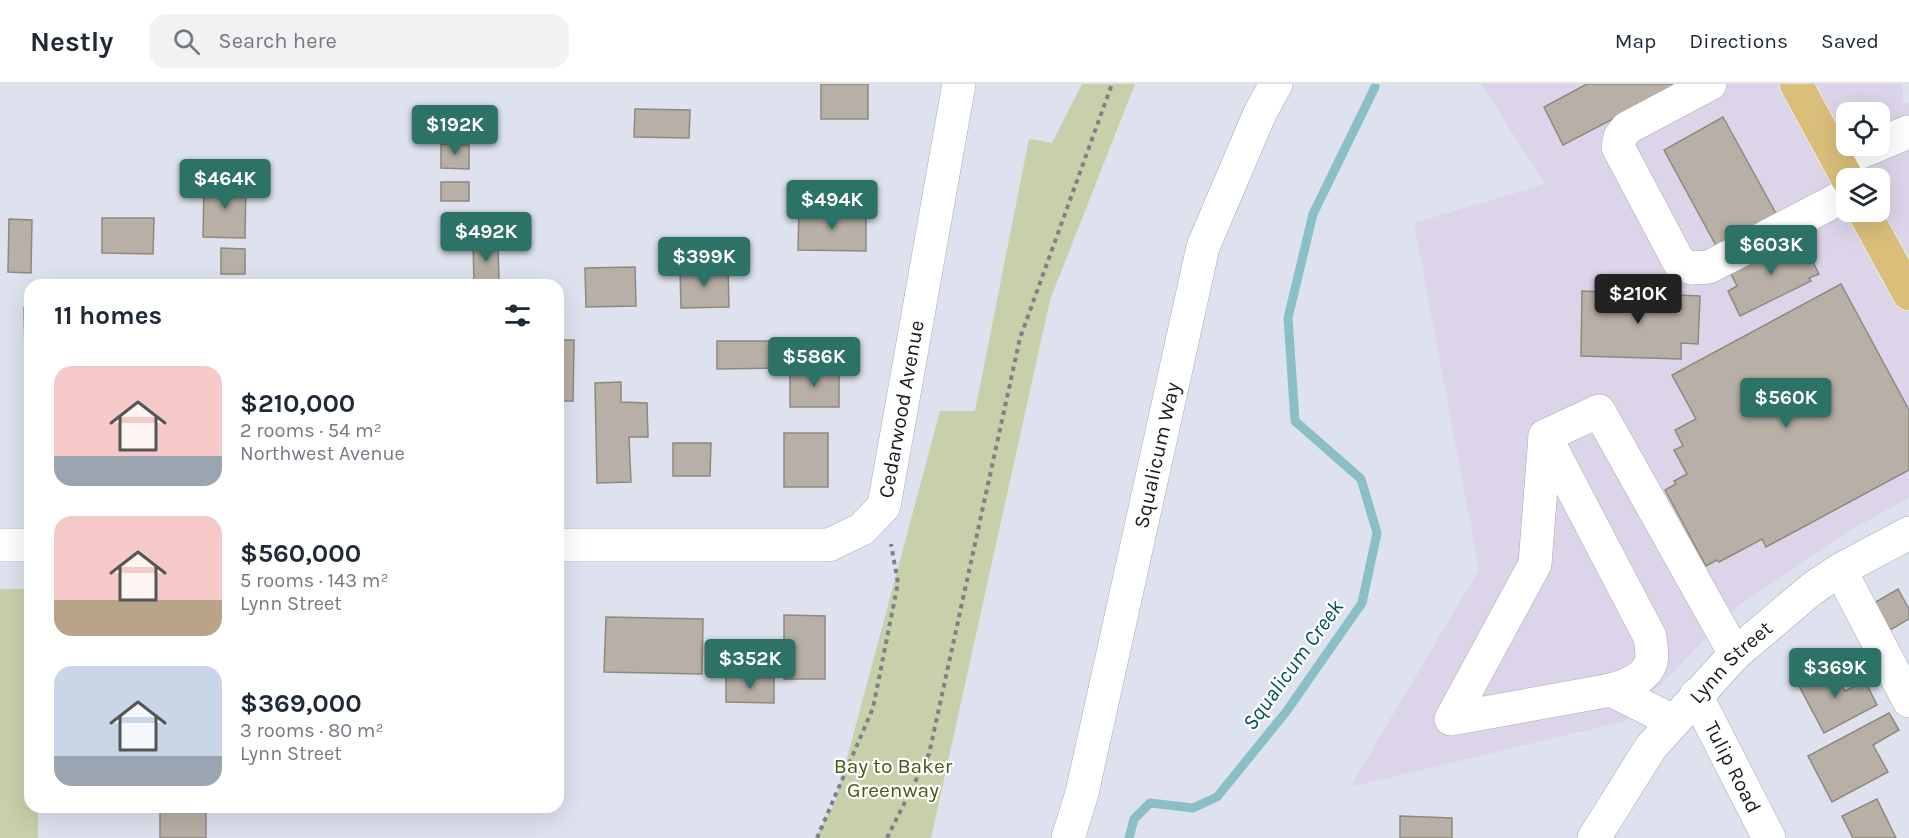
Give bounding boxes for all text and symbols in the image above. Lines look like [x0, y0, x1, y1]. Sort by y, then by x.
search box [149, 14, 569, 68]
text: Nestly [30, 25, 113, 58]
icon: search [170, 25, 203, 58]
text: Search here [218, 28, 337, 54]
text: Map [1615, 29, 1656, 53]
text: Directions [1689, 29, 1788, 53]
text: Saved [1821, 29, 1879, 53]
map controls [1836, 102, 1890, 222]
button: locate [1836, 102, 1890, 156]
pin: $192K [413, 105, 497, 156]
text: $192K [426, 113, 484, 136]
pin: $464K [183, 159, 267, 210]
text: $464K [194, 167, 256, 190]
button: layers [1836, 168, 1890, 222]
pin: $494K [790, 180, 874, 231]
text: $494K [801, 188, 863, 211]
pin: $492K [444, 212, 528, 263]
text: $492K [454, 220, 518, 243]
pin: $603K [1729, 225, 1813, 276]
text: $603K [1739, 233, 1803, 256]
pin: $399K [662, 237, 746, 288]
text: $399K [672, 245, 736, 268]
pin: $210K [1596, 274, 1680, 325]
text: $210K [1609, 282, 1667, 305]
icon: filters [501, 299, 534, 332]
text: 11 homes [54, 300, 162, 331]
street label: Cedarwood Avenue [874, 318, 929, 500]
pin: $586K [772, 337, 856, 388]
text: $586K [782, 345, 846, 368]
pin: $560K [1744, 378, 1828, 429]
street label: Squalicum Way [1129, 380, 1185, 531]
text: $560K [1754, 386, 1818, 409]
text: $210,000 [240, 388, 355, 419]
icon: home [102, 390, 174, 462]
text: 2 rooms · 54 m² [240, 419, 382, 442]
text: Northwest Avenue [240, 442, 405, 465]
text: $560,000 [240, 538, 361, 569]
icon: home [102, 540, 174, 612]
text: 5 rooms · 143 m² [240, 569, 389, 592]
text: Lynn Street [240, 592, 342, 615]
water label: Squalicum Creek [1237, 594, 1349, 735]
street label: Lynn Street [1684, 616, 1777, 708]
pin: $352K [708, 639, 792, 690]
text: $352K [718, 647, 782, 670]
pin: $369K [1793, 648, 1877, 699]
text: $369K [1803, 656, 1867, 679]
text: $369,000 [240, 688, 362, 719]
icon: home [102, 690, 174, 762]
street label: Tulip Road [1699, 717, 1766, 817]
text: 3 rooms · 80 m² [240, 719, 384, 742]
text: Lynn Street [240, 742, 342, 765]
park label: Bay to Baker Greenway [834, 754, 953, 802]

